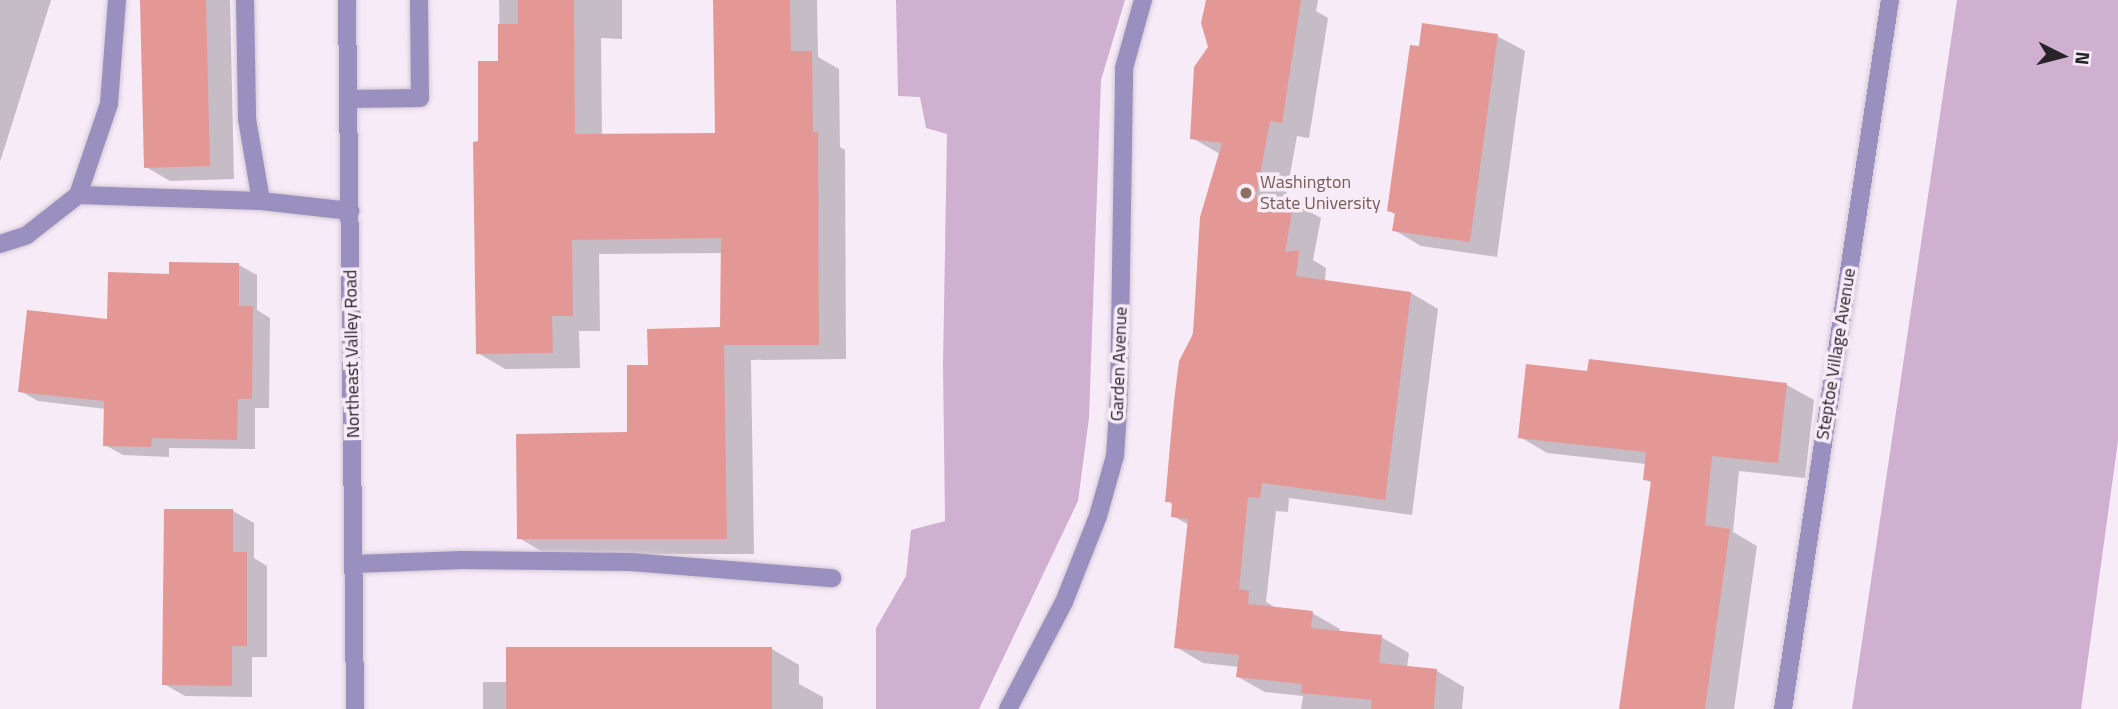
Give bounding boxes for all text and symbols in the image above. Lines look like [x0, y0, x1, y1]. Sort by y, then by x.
north arrow [2027, 21, 2097, 91]
text: N [2068, 50, 2098, 66]
place label: Washington State University [1260, 172, 1381, 214]
marker: Washington State University [1238, 185, 1254, 201]
street label: Steptoe Village Avenue [1812, 267, 1860, 441]
street label: Northeast Valley Road [340, 270, 364, 438]
street label: Garden Avenue [1106, 306, 1132, 422]

